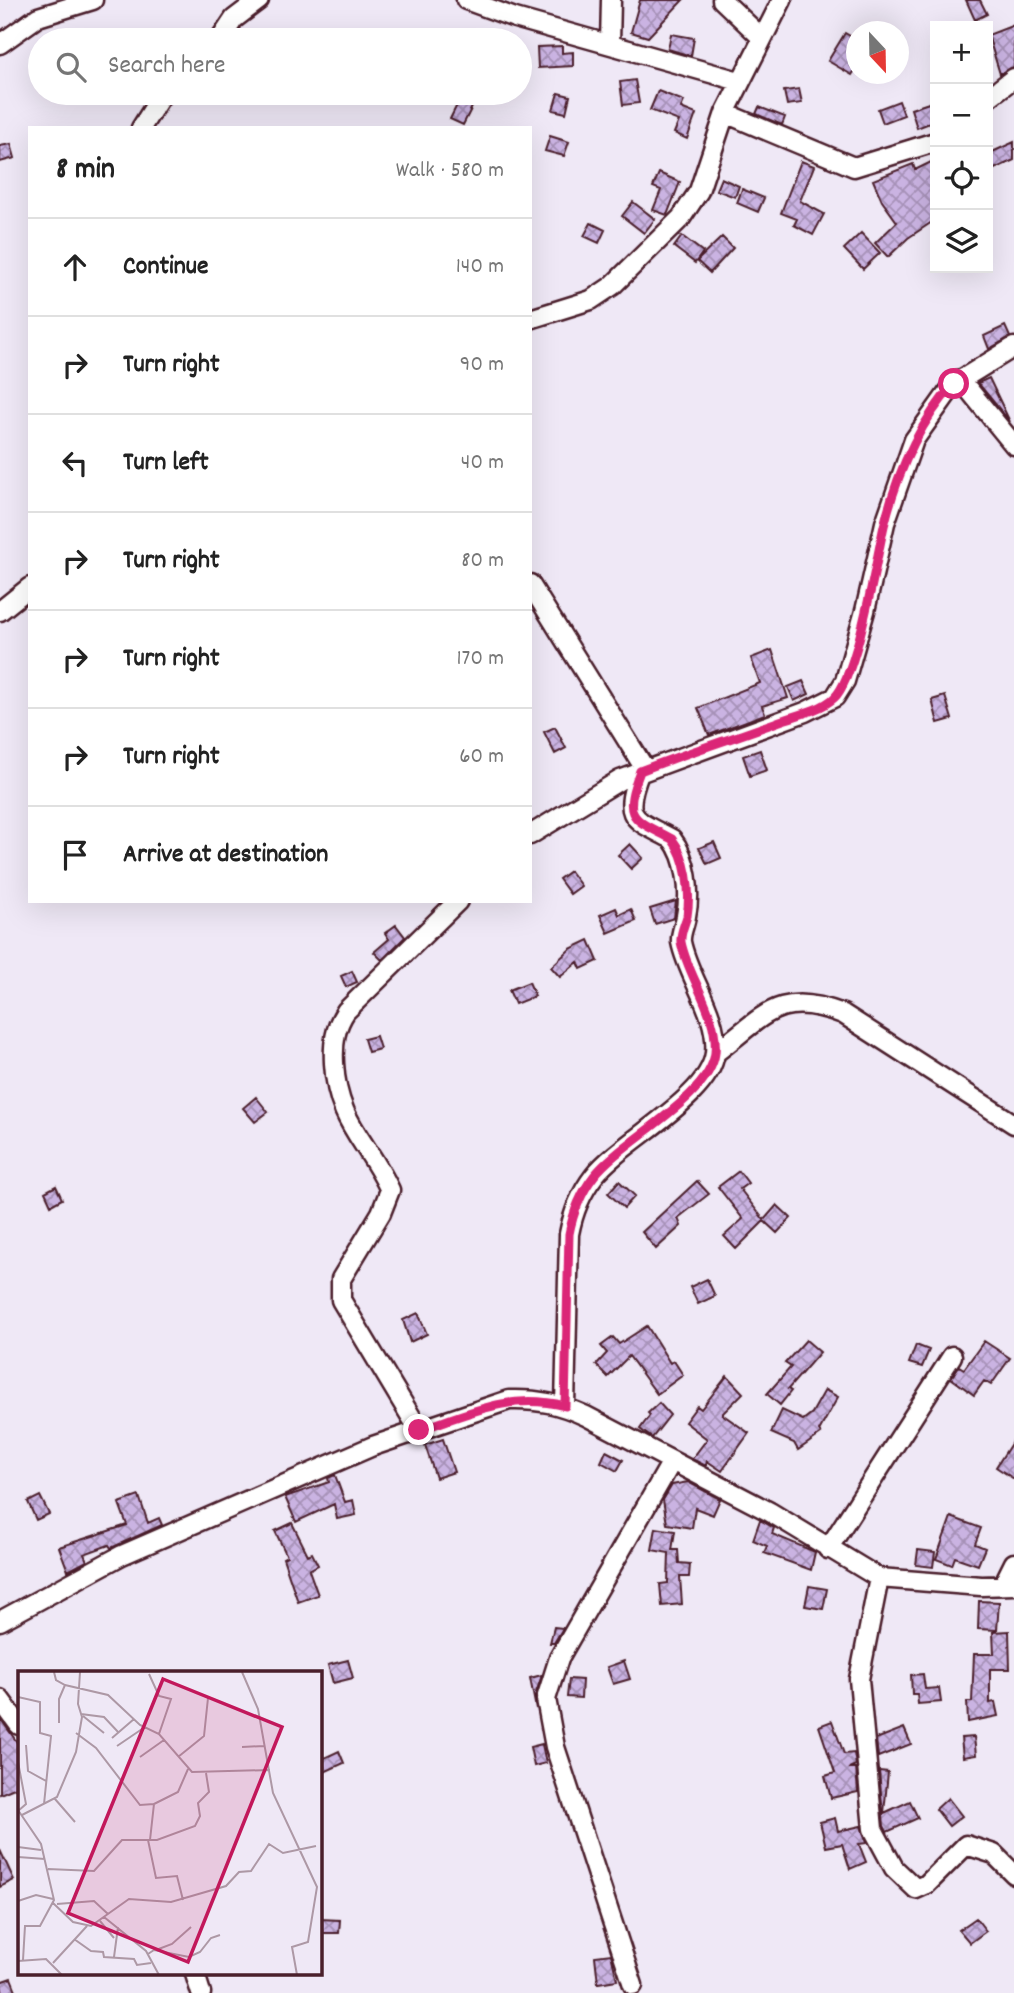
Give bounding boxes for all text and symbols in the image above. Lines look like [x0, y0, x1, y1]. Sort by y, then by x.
north arrow [846, 21, 909, 84]
map controls [930, 21, 993, 273]
button: + [930, 21, 993, 84]
search box [28, 28, 532, 105]
icon: search [52, 48, 90, 86]
text: Search here [108, 48, 226, 85]
button: − [930, 84, 993, 147]
button: locate [930, 147, 993, 210]
text: 8 min [56, 150, 115, 193]
text: Walk · 580 m [396, 155, 504, 188]
button: layers [930, 210, 993, 273]
icon: ahead [56, 248, 94, 286]
text: Continue [123, 249, 208, 286]
text: 140 m [456, 251, 504, 284]
icon: right [56, 346, 94, 384]
text: Turn right [123, 347, 220, 384]
text: 90 m [460, 349, 504, 382]
route start [938, 368, 969, 399]
icon: left [56, 444, 94, 482]
text: Turn left [123, 445, 209, 482]
text: 40 m [461, 447, 504, 480]
icon: right [56, 542, 94, 580]
text: Turn right [123, 543, 220, 580]
text: 80 m [461, 545, 504, 578]
icon: right [56, 640, 94, 678]
text: Turn right [123, 641, 220, 678]
text: 170 m [457, 643, 504, 676]
icon: right [56, 738, 94, 776]
text: Turn right [123, 739, 220, 776]
text: 60 m [459, 741, 504, 774]
icon: arrive [56, 836, 94, 874]
text: Arrive at destination [123, 837, 328, 874]
route end [403, 1414, 434, 1445]
inset map [18, 1671, 322, 1976]

